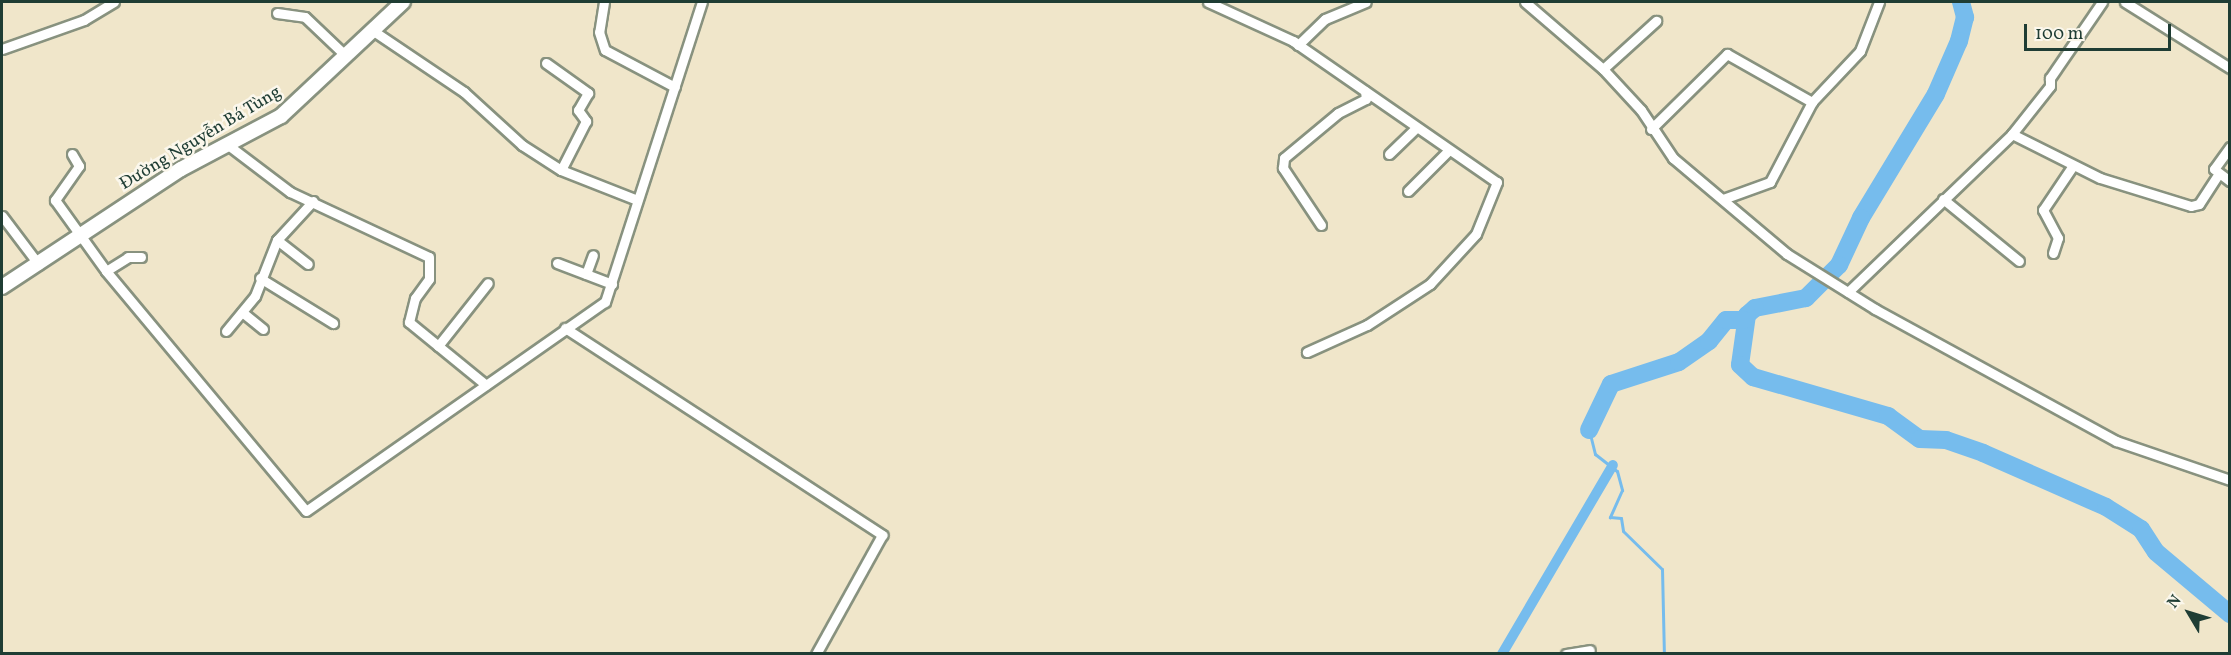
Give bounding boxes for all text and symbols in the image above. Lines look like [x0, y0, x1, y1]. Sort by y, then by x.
scale bar [2027, 12, 2174, 50]
text: 100 m [2035, 22, 2084, 47]
street label: Đường Nguyễn Bá Tùng [116, 82, 286, 196]
north arrow [2159, 583, 2219, 643]
text: N [2163, 591, 2187, 613]

